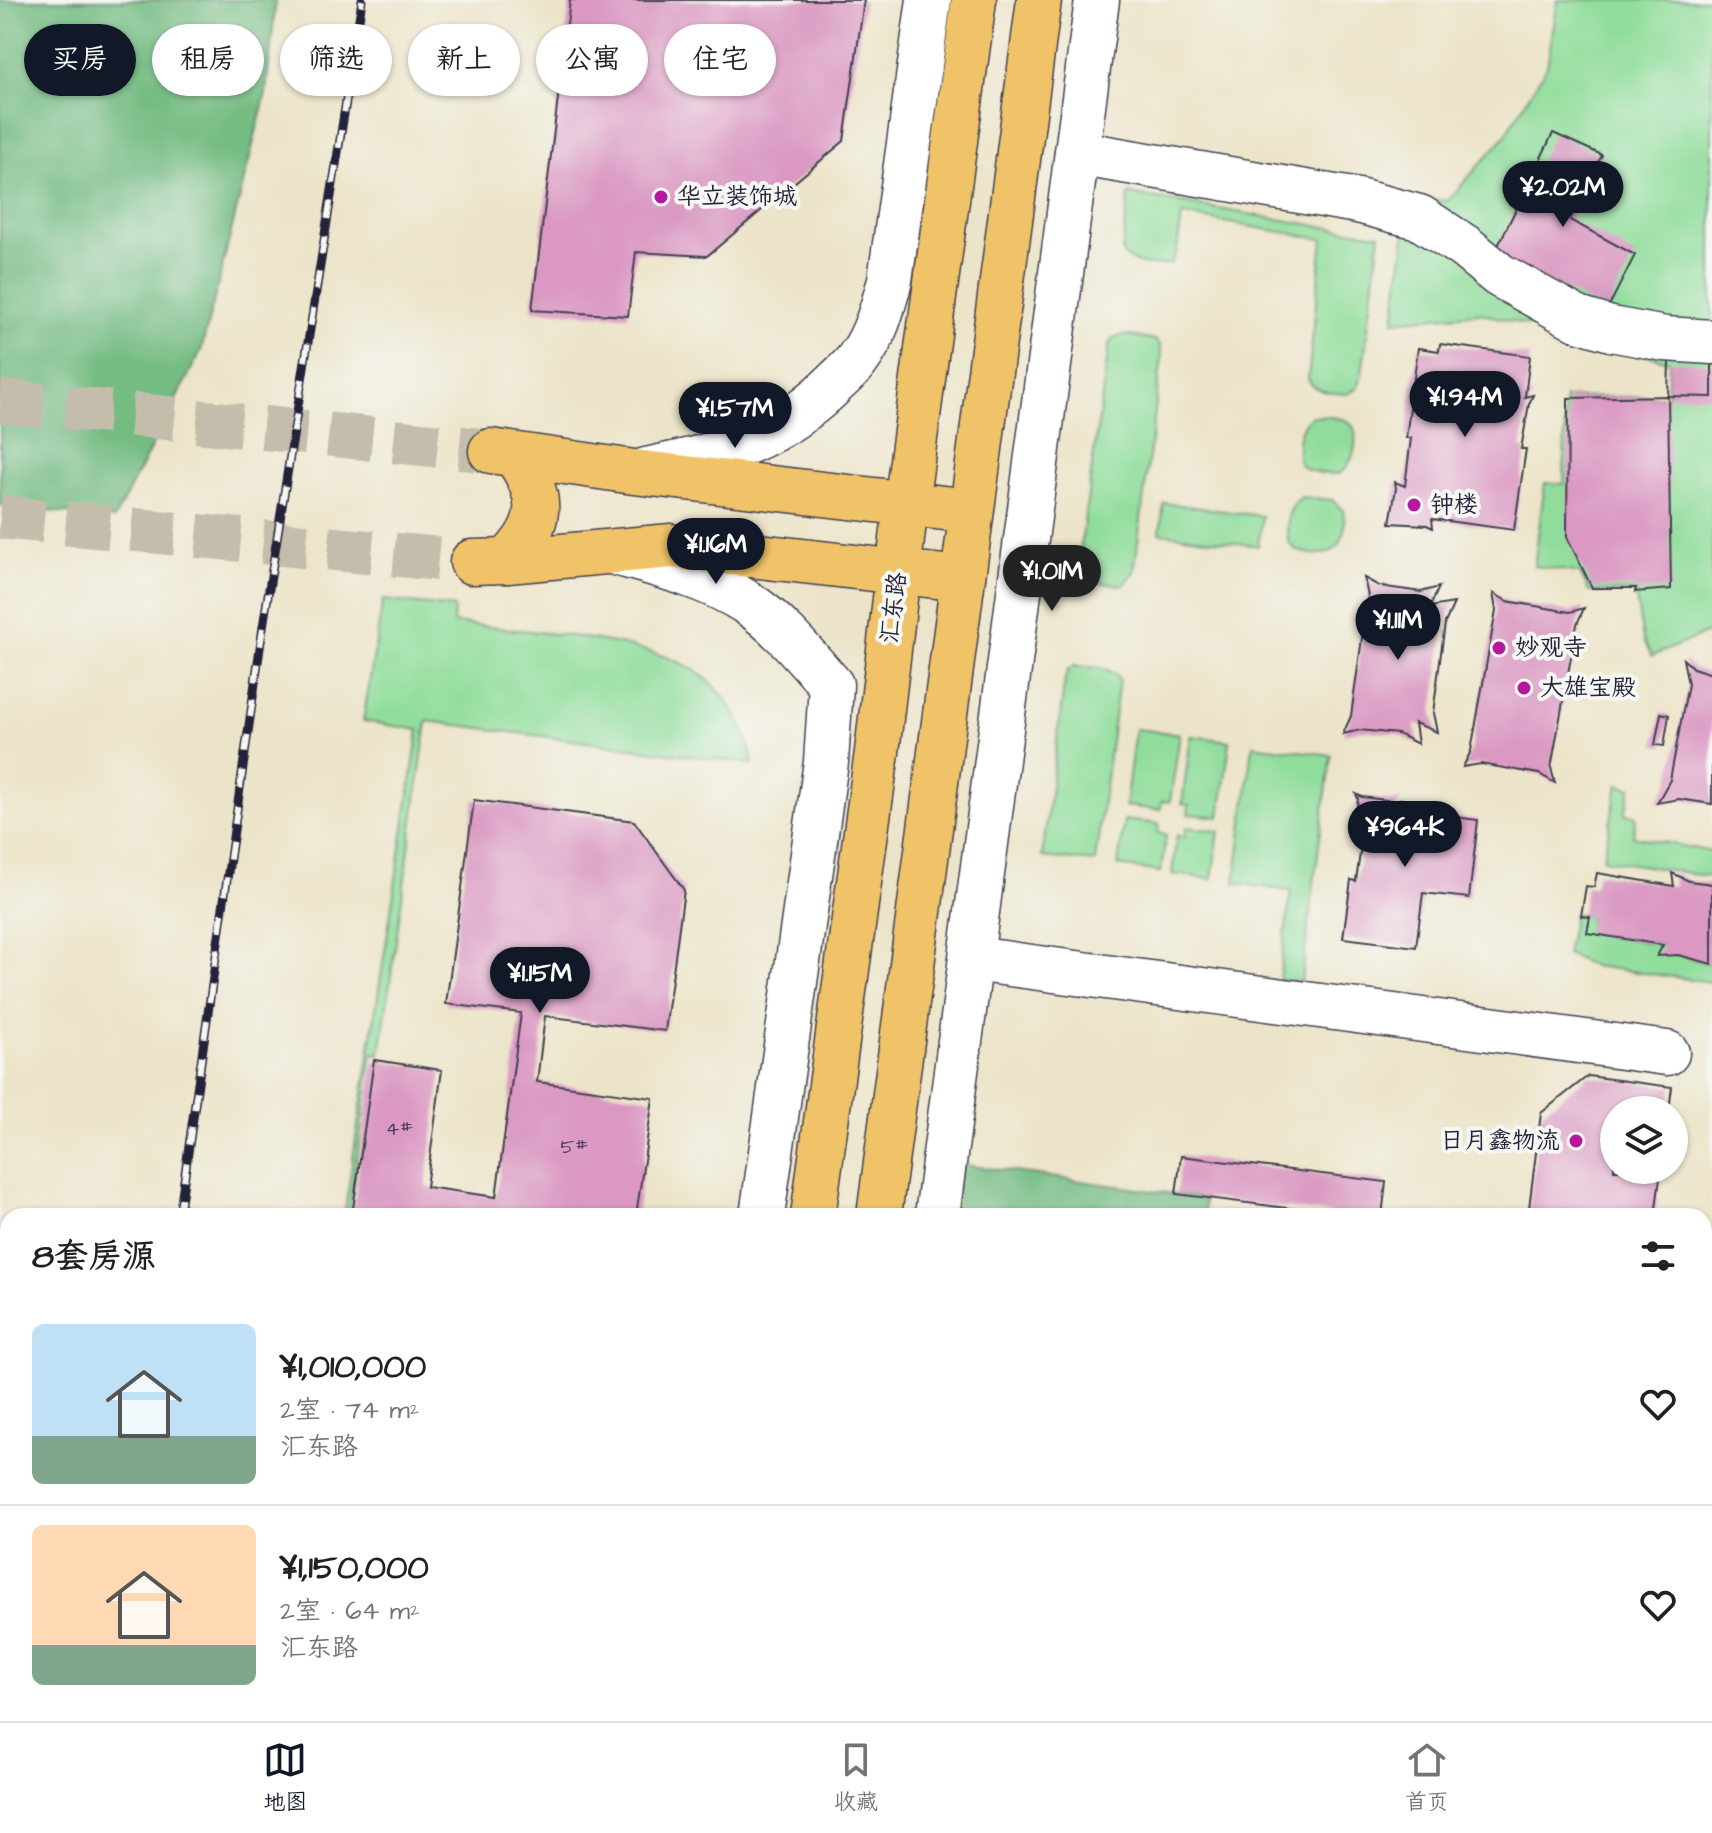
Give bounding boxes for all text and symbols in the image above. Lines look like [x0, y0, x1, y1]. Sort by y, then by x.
chip: 买房 [24, 24, 136, 96]
chip: 租房 [152, 24, 264, 96]
chip: 筛选 [280, 24, 392, 96]
chip: 新上 [408, 24, 520, 96]
chip: 公寓 [536, 24, 648, 96]
chip: 住宅 [664, 24, 776, 96]
pin: ¥2.02M [1498, 161, 1628, 229]
text: ¥2.02M [1520, 169, 1606, 205]
place label: 华立装饰城 [677, 180, 797, 214]
marker: 华立装饰城 [652, 188, 670, 206]
pin: ¥1.94M [1400, 371, 1530, 439]
text: ¥1.94M [1428, 379, 1502, 415]
pin: ¥1.57M [670, 382, 800, 450]
text: ¥1.57M [697, 390, 773, 426]
place label: 钟楼 [1430, 488, 1478, 522]
marker: 钟楼 [1405, 496, 1423, 514]
pin: ¥1.16M [651, 518, 781, 586]
text: ¥1.16M [685, 526, 747, 562]
pin: ¥1.01M [987, 545, 1117, 613]
text: ¥1.01M [1021, 553, 1083, 589]
street label: 汇东路 [873, 570, 915, 646]
pin: ¥1.11M [1333, 594, 1463, 662]
text: ¥1.11M [1373, 602, 1423, 638]
place label: 妙观寺 [1515, 631, 1587, 665]
marker: 妙观寺 [1490, 639, 1508, 657]
place label: 大雄宝殿 [1540, 671, 1636, 705]
marker: 大雄宝殿 [1515, 679, 1533, 697]
pin: ¥964K [1349, 801, 1461, 869]
text: ¥964K [1366, 809, 1444, 845]
pin: ¥1.15M [475, 947, 605, 1015]
text: ¥1.15M [508, 955, 572, 991]
map controls [1600, 1096, 1688, 1184]
button: layers [1600, 1096, 1688, 1184]
house number: 4# [386, 1115, 413, 1143]
place label: 日月鑫物流 [1440, 1124, 1560, 1158]
marker: 日月鑫物流 [1567, 1132, 1585, 1150]
house number: 5# [561, 1133, 589, 1161]
text: 8套房源 [32, 1233, 156, 1281]
icon: filters [1636, 1234, 1680, 1278]
text: ¥1,010,000 [280, 1343, 426, 1391]
icon: home [96, 1356, 192, 1452]
icon: heart [1636, 1382, 1680, 1426]
text: 2室 · 74 m² [280, 1392, 419, 1428]
text: 汇东路 [280, 1429, 358, 1465]
text: ¥1,150,000 [280, 1544, 429, 1592]
icon: home [96, 1557, 192, 1653]
icon: heart [1636, 1583, 1680, 1627]
text: 2室 · 64 m² [280, 1593, 420, 1629]
text: 汇东路 [280, 1630, 358, 1666]
tab: 地图 [263, 1738, 307, 1818]
tab: 收藏 [834, 1738, 878, 1818]
tab: 首页 [1405, 1738, 1449, 1818]

